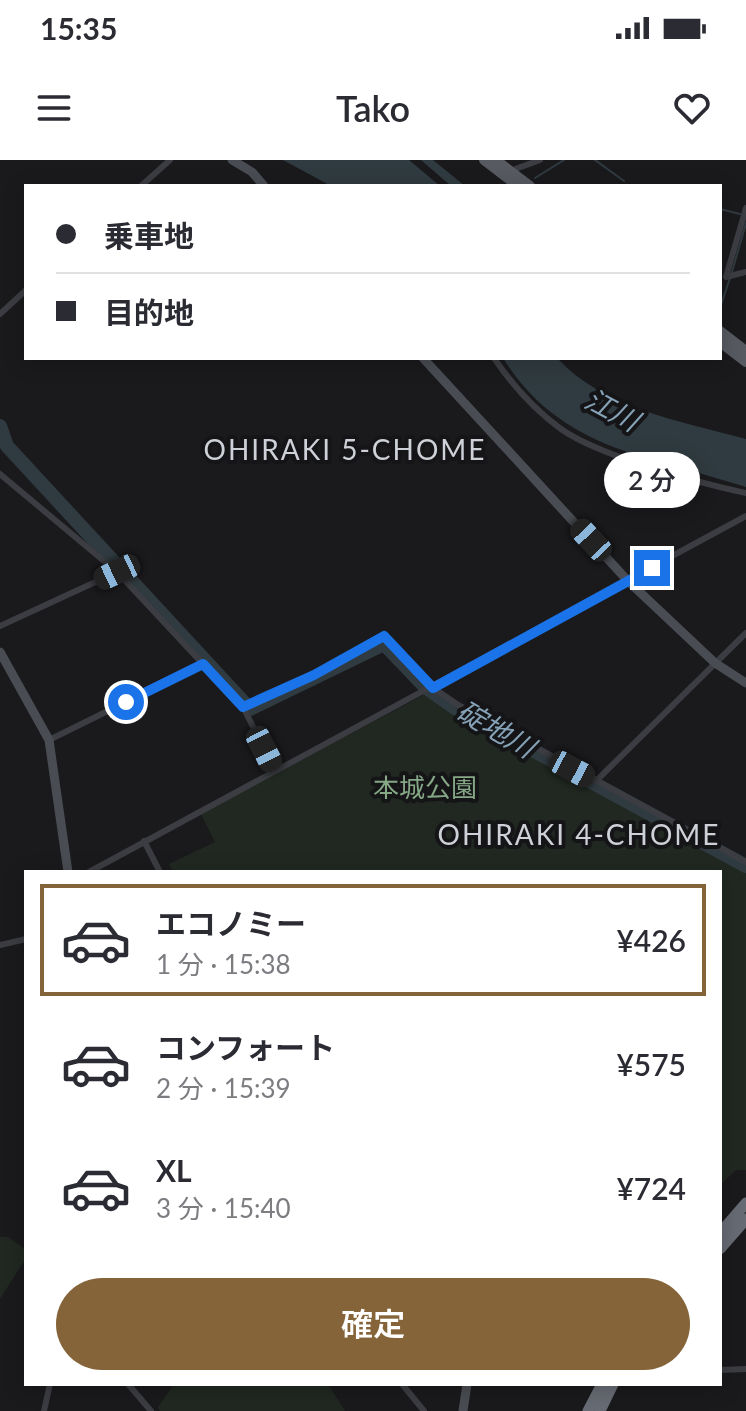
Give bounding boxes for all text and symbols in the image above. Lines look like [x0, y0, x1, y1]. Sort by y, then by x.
text: 15:35 [40, 10, 117, 46]
icon: menu [32, 86, 76, 130]
text: Tako [336, 86, 410, 130]
icon: heart [670, 86, 714, 130]
text: 乗車地 [104, 217, 194, 253]
text: 目的地 [104, 294, 194, 330]
water label: 江川 [580, 381, 648, 439]
district label: OHIRAKI 5-CHOME [204, 432, 487, 466]
callout: 2 分 [604, 452, 700, 508]
text: 2 分 [628, 464, 676, 496]
car [566, 514, 616, 566]
route end [634, 550, 670, 586]
car [90, 551, 144, 593]
route start [108, 684, 144, 720]
water label: 碇地川 [452, 692, 544, 765]
car [242, 722, 286, 776]
car [545, 747, 599, 791]
park label: 本城公園 [373, 771, 477, 803]
district label: OHIRAKI 4-CHOME [438, 817, 721, 851]
icon: car [60, 904, 132, 976]
text: エコノミー [156, 905, 306, 941]
text: ¥426 [616, 922, 686, 958]
text: 1 分 · 15:38 [156, 948, 291, 980]
icon: car [60, 1028, 132, 1100]
text: コンフォート [156, 1029, 335, 1065]
text: ¥575 [616, 1046, 686, 1082]
text: 2 分 · 15:39 [156, 1072, 291, 1104]
icon: car [60, 1152, 132, 1224]
text: XL [156, 1152, 192, 1188]
text: ¥724 [616, 1170, 686, 1206]
text: 3 分 · 15:40 [156, 1192, 291, 1224]
button: 確定 [56, 1278, 690, 1370]

